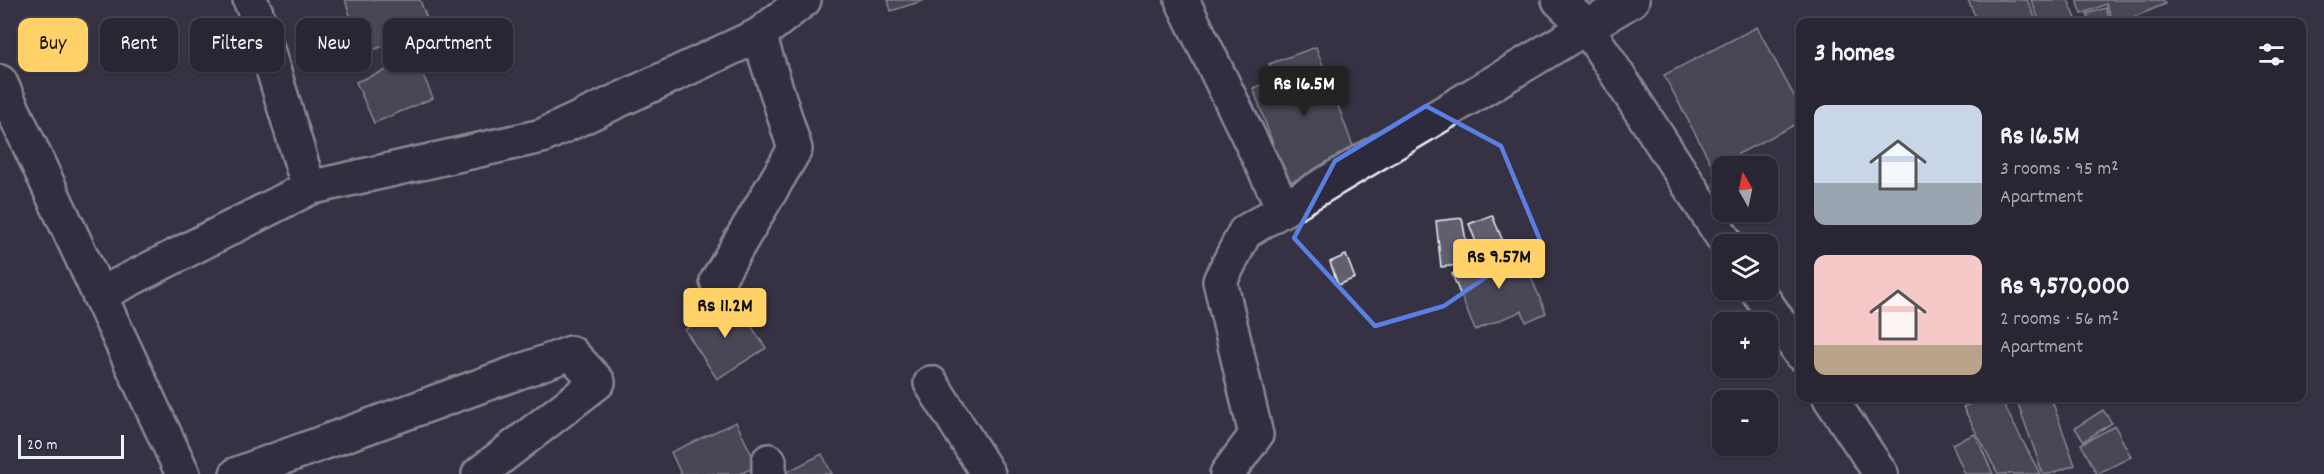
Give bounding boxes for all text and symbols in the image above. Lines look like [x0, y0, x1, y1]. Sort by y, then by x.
chip: Buy [18, 18, 88, 72]
chip: Rent [100, 18, 178, 72]
chip: Filters [190, 18, 284, 72]
chip: New [296, 18, 371, 72]
chip: Apartment [383, 18, 513, 72]
text: 3 homes [1814, 36, 1895, 73]
icon: filters [2255, 38, 2288, 71]
pin: Rs 16.5M [1242, 66, 1366, 117]
text: Rs 16.5M [1273, 71, 1335, 99]
text: Rs 16.5M [2000, 119, 2080, 156]
icon: home [1862, 129, 1934, 201]
north arrow [1712, 156, 1778, 222]
map controls [1712, 156, 1778, 456]
text: 3 rooms · 95 m² [2000, 156, 2119, 184]
text: Apartment [2000, 184, 2083, 212]
button: layers [1712, 234, 1778, 300]
pin: Rs 9.57M [1437, 239, 1561, 290]
text: Rs 9.57M [1467, 244, 1531, 272]
text: Rs 9,570,000 [2000, 269, 2130, 306]
icon: home [1862, 279, 1934, 351]
pin: Rs 11.2M [663, 288, 787, 339]
text: Rs 11.2M [697, 293, 753, 321]
text: 2 rooms · 56 m² [2000, 306, 2119, 334]
button: + [1712, 312, 1778, 378]
text: Apartment [2000, 334, 2083, 362]
button: − [1712, 390, 1778, 456]
scale bar [18, 432, 124, 460]
text: 20 m [27, 434, 57, 457]

